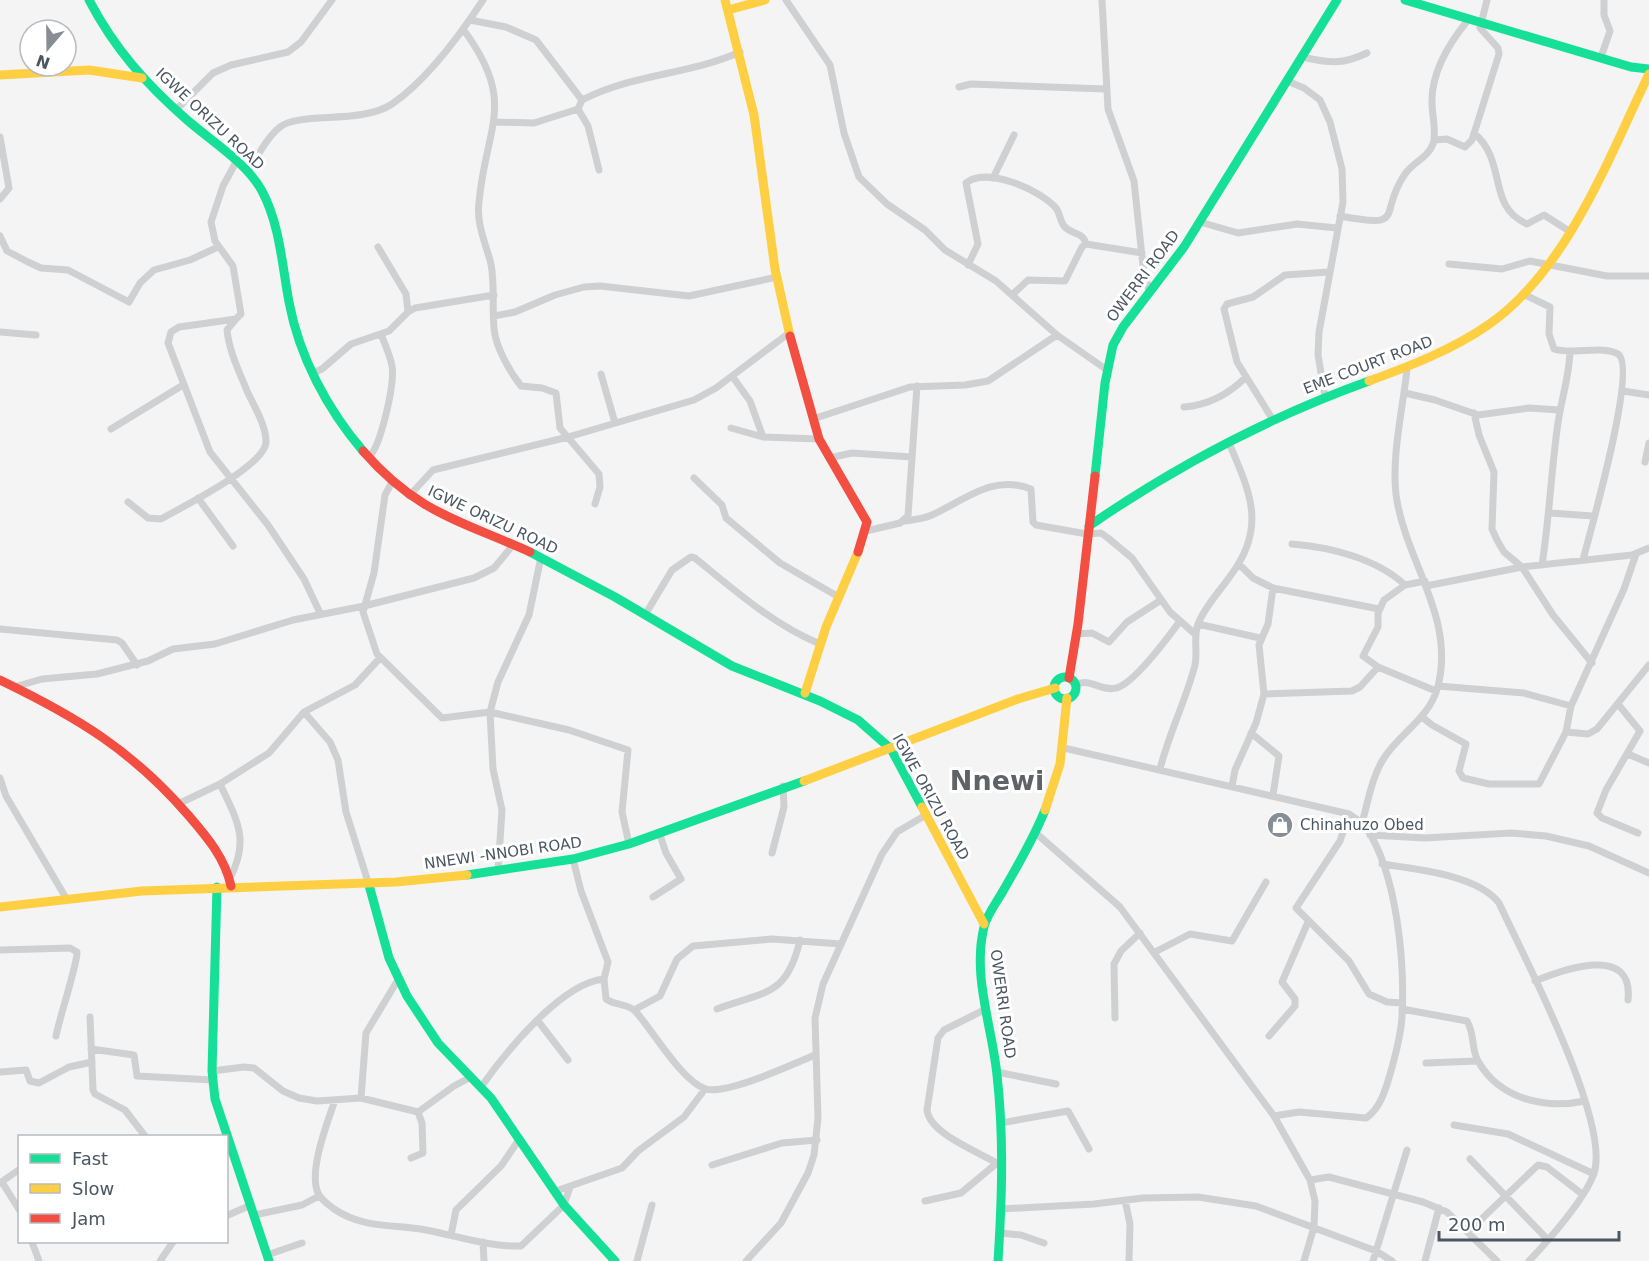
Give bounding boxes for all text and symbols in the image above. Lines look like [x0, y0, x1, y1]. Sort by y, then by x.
north arrow [18, 18, 78, 78]
text: N [33, 50, 53, 73]
street label: IGWE ORIZU ROAD [152, 64, 268, 174]
street label: OWERRI ROAD [1103, 227, 1183, 325]
street label: EME COURT ROAD [1301, 332, 1435, 398]
street label: IGWE ORIZU ROAD [425, 482, 561, 558]
street label: IGWE ORIZU ROAD [889, 731, 973, 863]
district label: Nnewi [950, 765, 1044, 796]
shop icon: Chinahuzo Obed [1265, 810, 1295, 840]
place label: Chinahuzo Obed [1300, 816, 1424, 834]
street label: NNEWI -NNOBI ROAD [423, 833, 583, 873]
street label: OWERRI ROAD [986, 948, 1020, 1060]
legend [18, 1135, 228, 1243]
text: Fast [72, 1148, 108, 1169]
text: Slow [72, 1178, 114, 1199]
scale bar [1439, 1204, 1619, 1242]
text: Jam [71, 1208, 106, 1229]
text: 200 m [1448, 1214, 1506, 1235]

